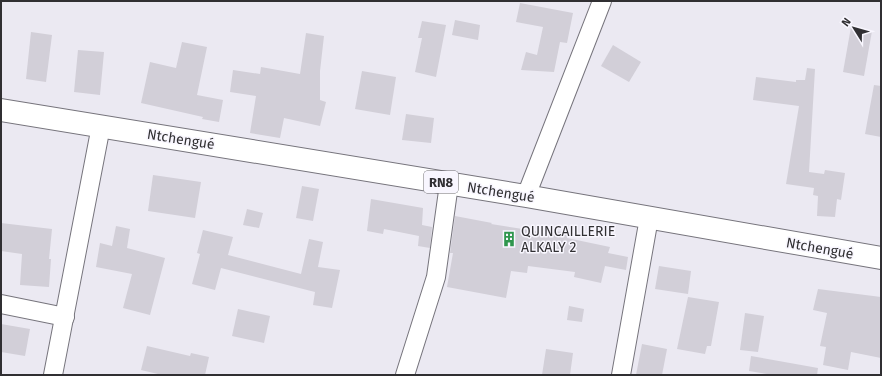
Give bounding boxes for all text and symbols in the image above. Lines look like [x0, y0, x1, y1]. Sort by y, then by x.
north arrow [834, 8, 874, 48]
text: N [839, 15, 854, 29]
street label: Ntchengué [146, 126, 216, 153]
road number: RN8 [424, 171, 458, 193]
street label: Ntchengué [466, 179, 536, 206]
place label: QUINCAILLERIE ALKALY 2 [521, 223, 615, 256]
building icon: QUINCAILLERIE ALKALY 2 [500, 230, 518, 248]
street label: Ntchengué [785, 234, 855, 263]

